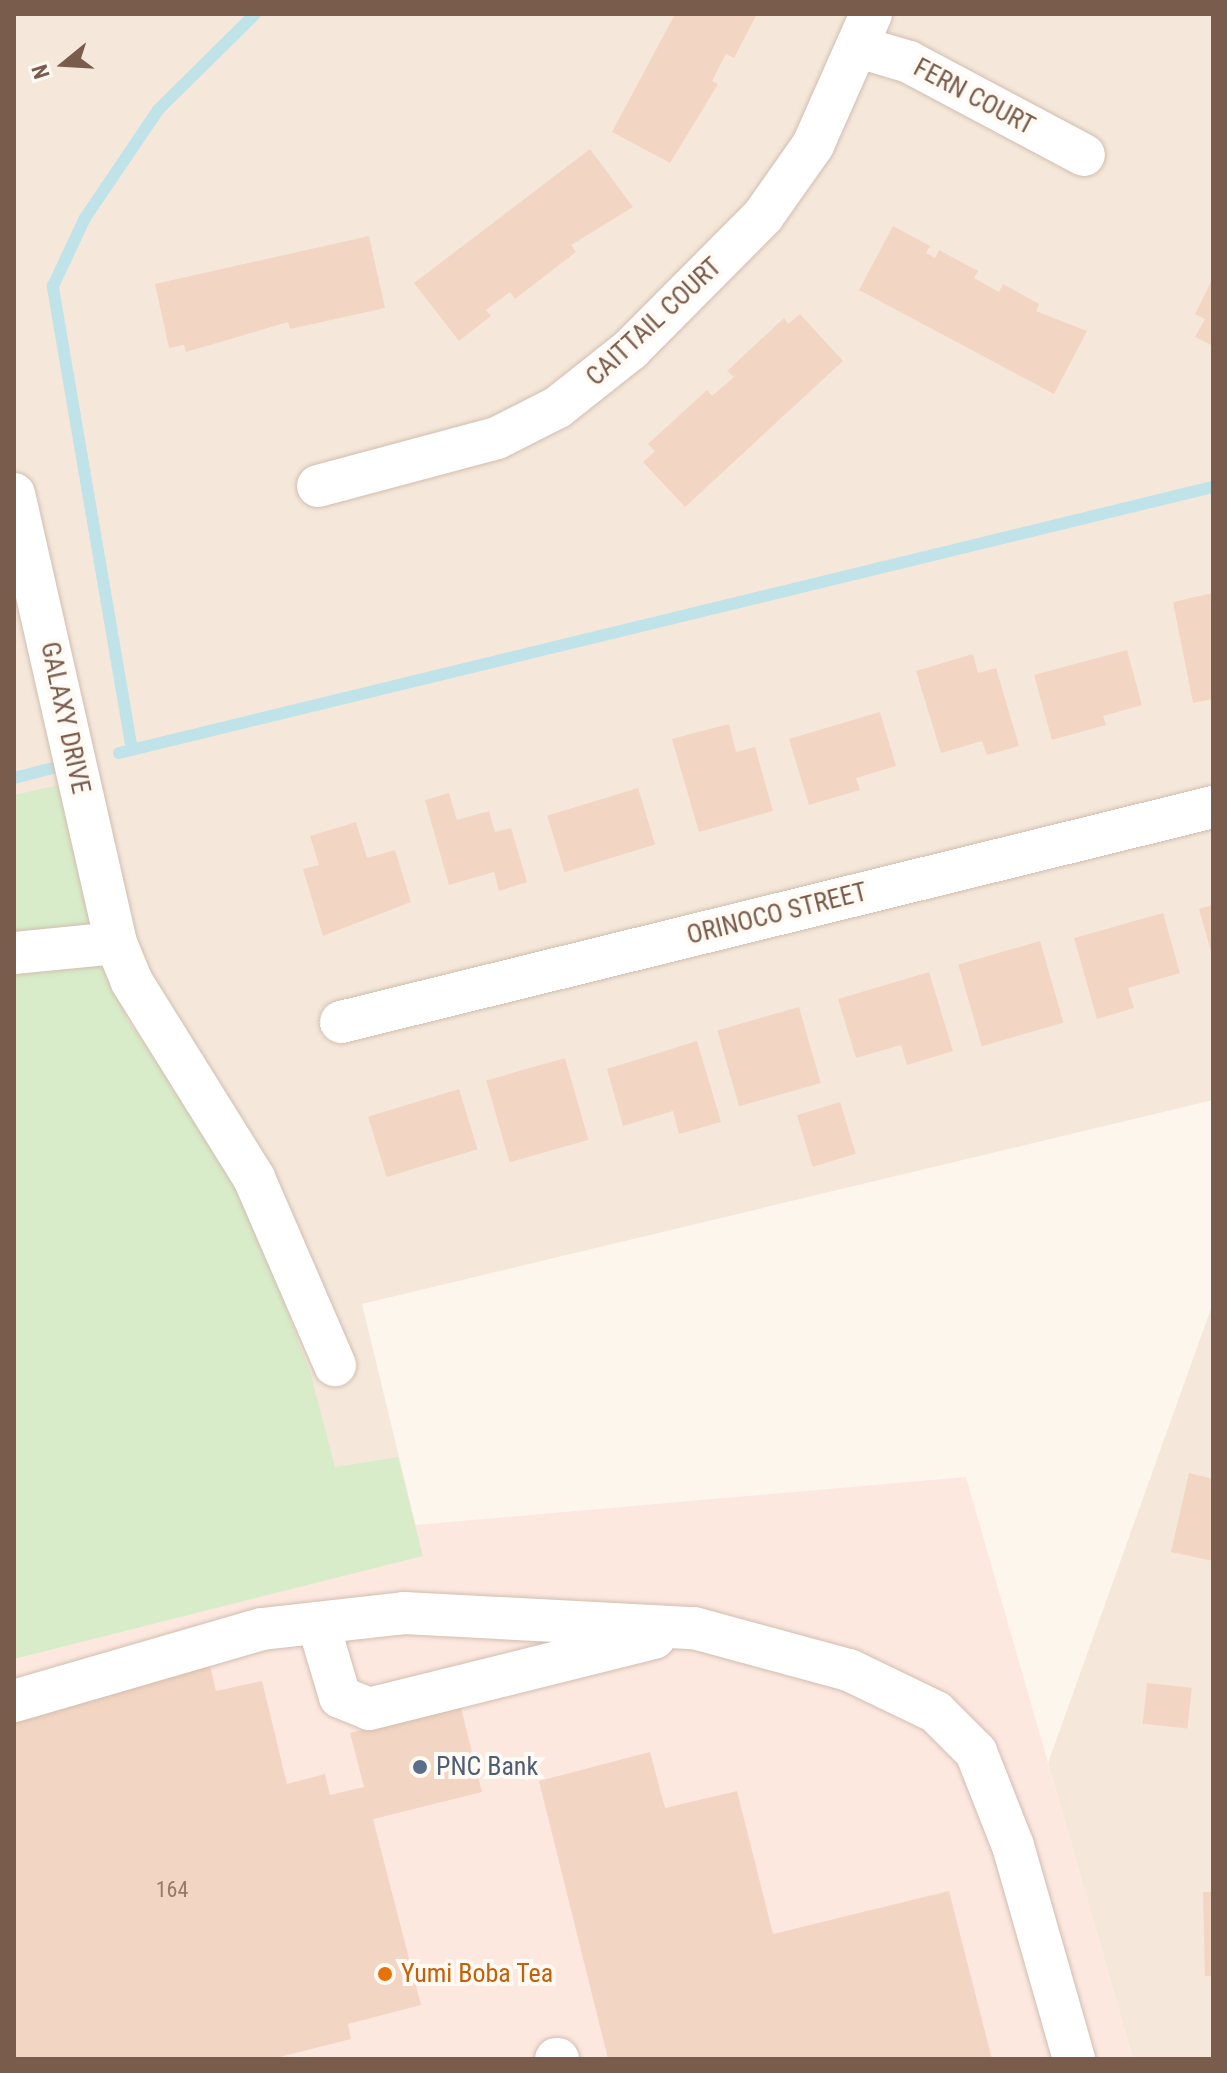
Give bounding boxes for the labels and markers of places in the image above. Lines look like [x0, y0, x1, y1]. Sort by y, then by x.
place label: PNC Bank [436, 1751, 538, 1783]
marker: PNC Bank [411, 1758, 429, 1776]
place label: Yumi Boba Tea [401, 1958, 554, 1990]
marker: Yumi Boba Tea [376, 1965, 394, 1983]

